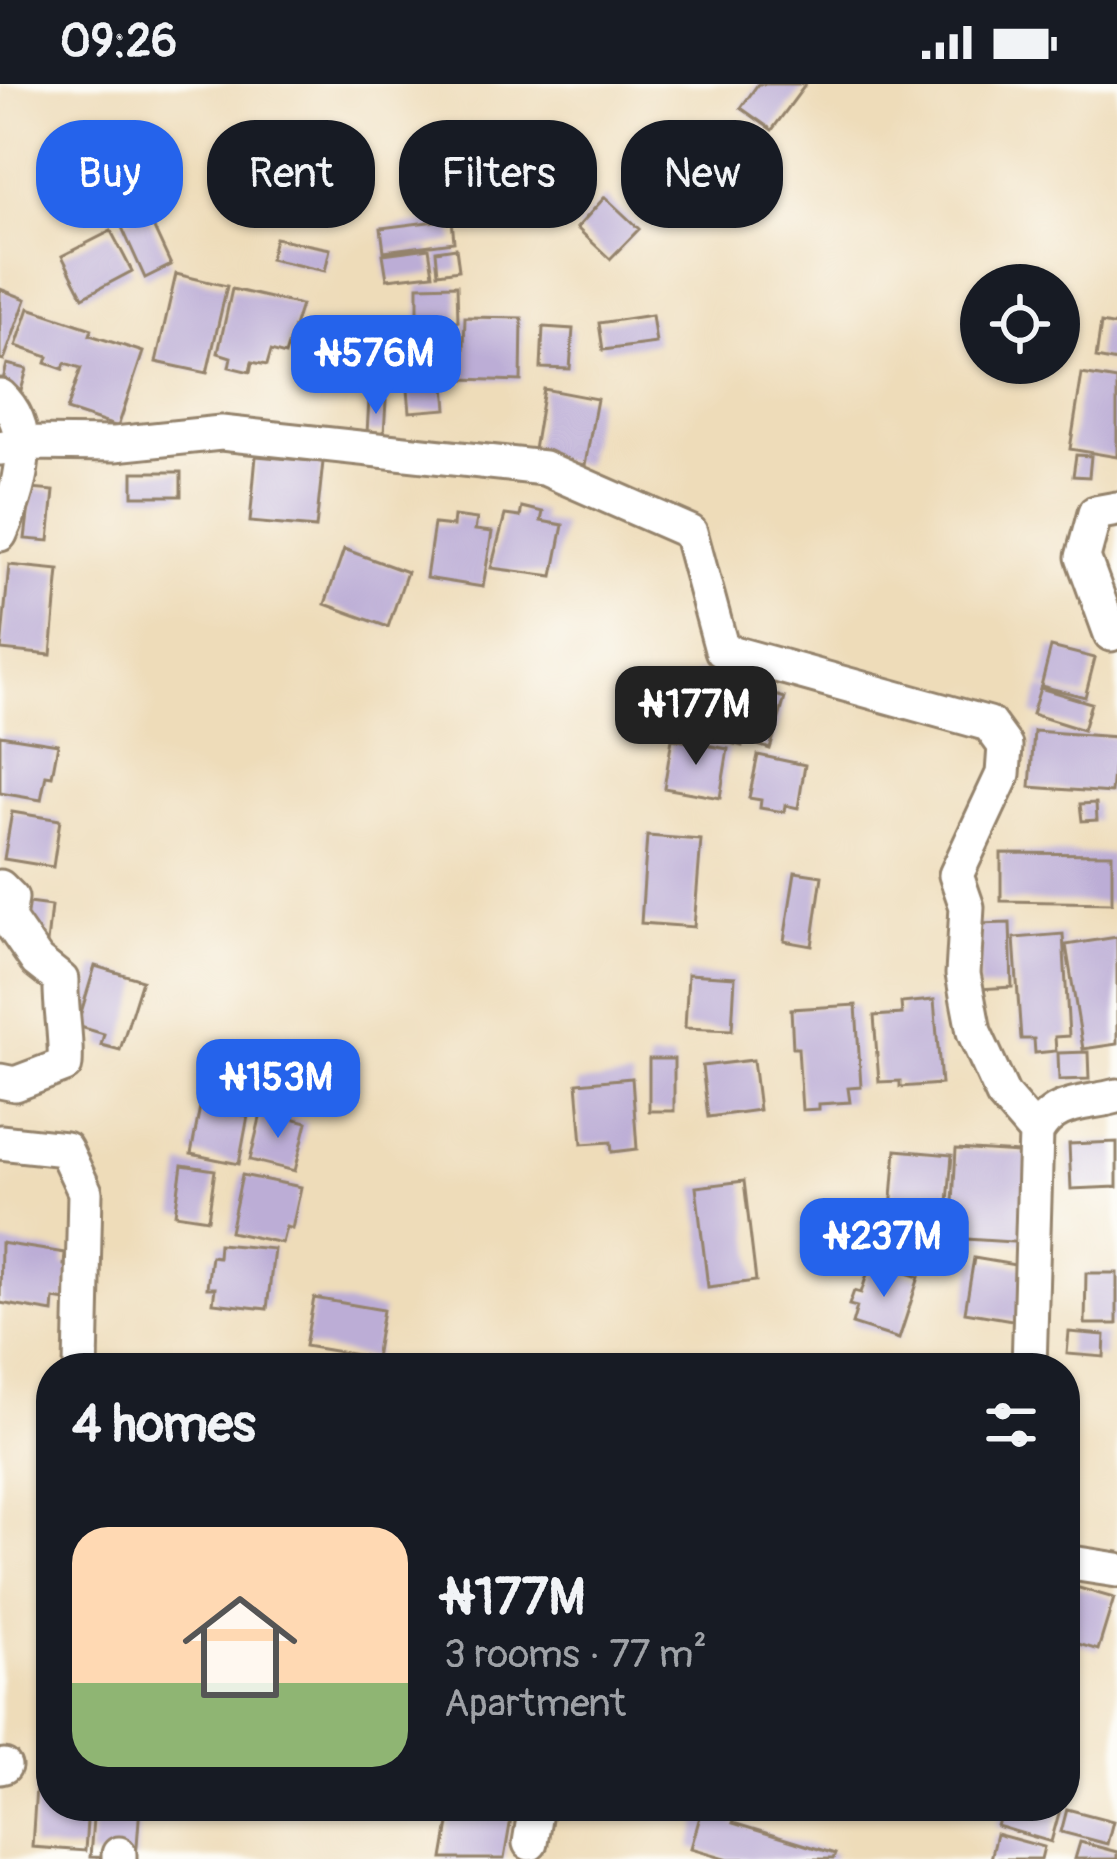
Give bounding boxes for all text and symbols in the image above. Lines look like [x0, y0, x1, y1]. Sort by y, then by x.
text: 09:26 [60, 14, 177, 70]
chip: Buy [36, 120, 183, 228]
chip: Rent [207, 120, 375, 228]
chip: Filters [399, 120, 597, 228]
chip: New [621, 120, 783, 228]
map controls [960, 264, 1080, 384]
button: locate [960, 264, 1080, 384]
pin: ₦576M [292, 315, 460, 417]
text: ₦576M [318, 329, 434, 378]
pin: ₦177M [612, 666, 780, 768]
text: ₦177M [642, 680, 750, 729]
pin: ₦153M [194, 1039, 362, 1141]
text: ₦153M [223, 1053, 333, 1102]
pin: ₦237M [800, 1198, 968, 1300]
text: ₦237M [827, 1212, 941, 1261]
icon: filters [978, 1392, 1044, 1458]
text: 4 homes [72, 1393, 256, 1457]
text: ₦177M [444, 1566, 585, 1630]
icon: home [168, 1575, 312, 1719]
text: 3 rooms · 77 m² [444, 1630, 707, 1679]
text: Apartment [444, 1679, 626, 1728]

